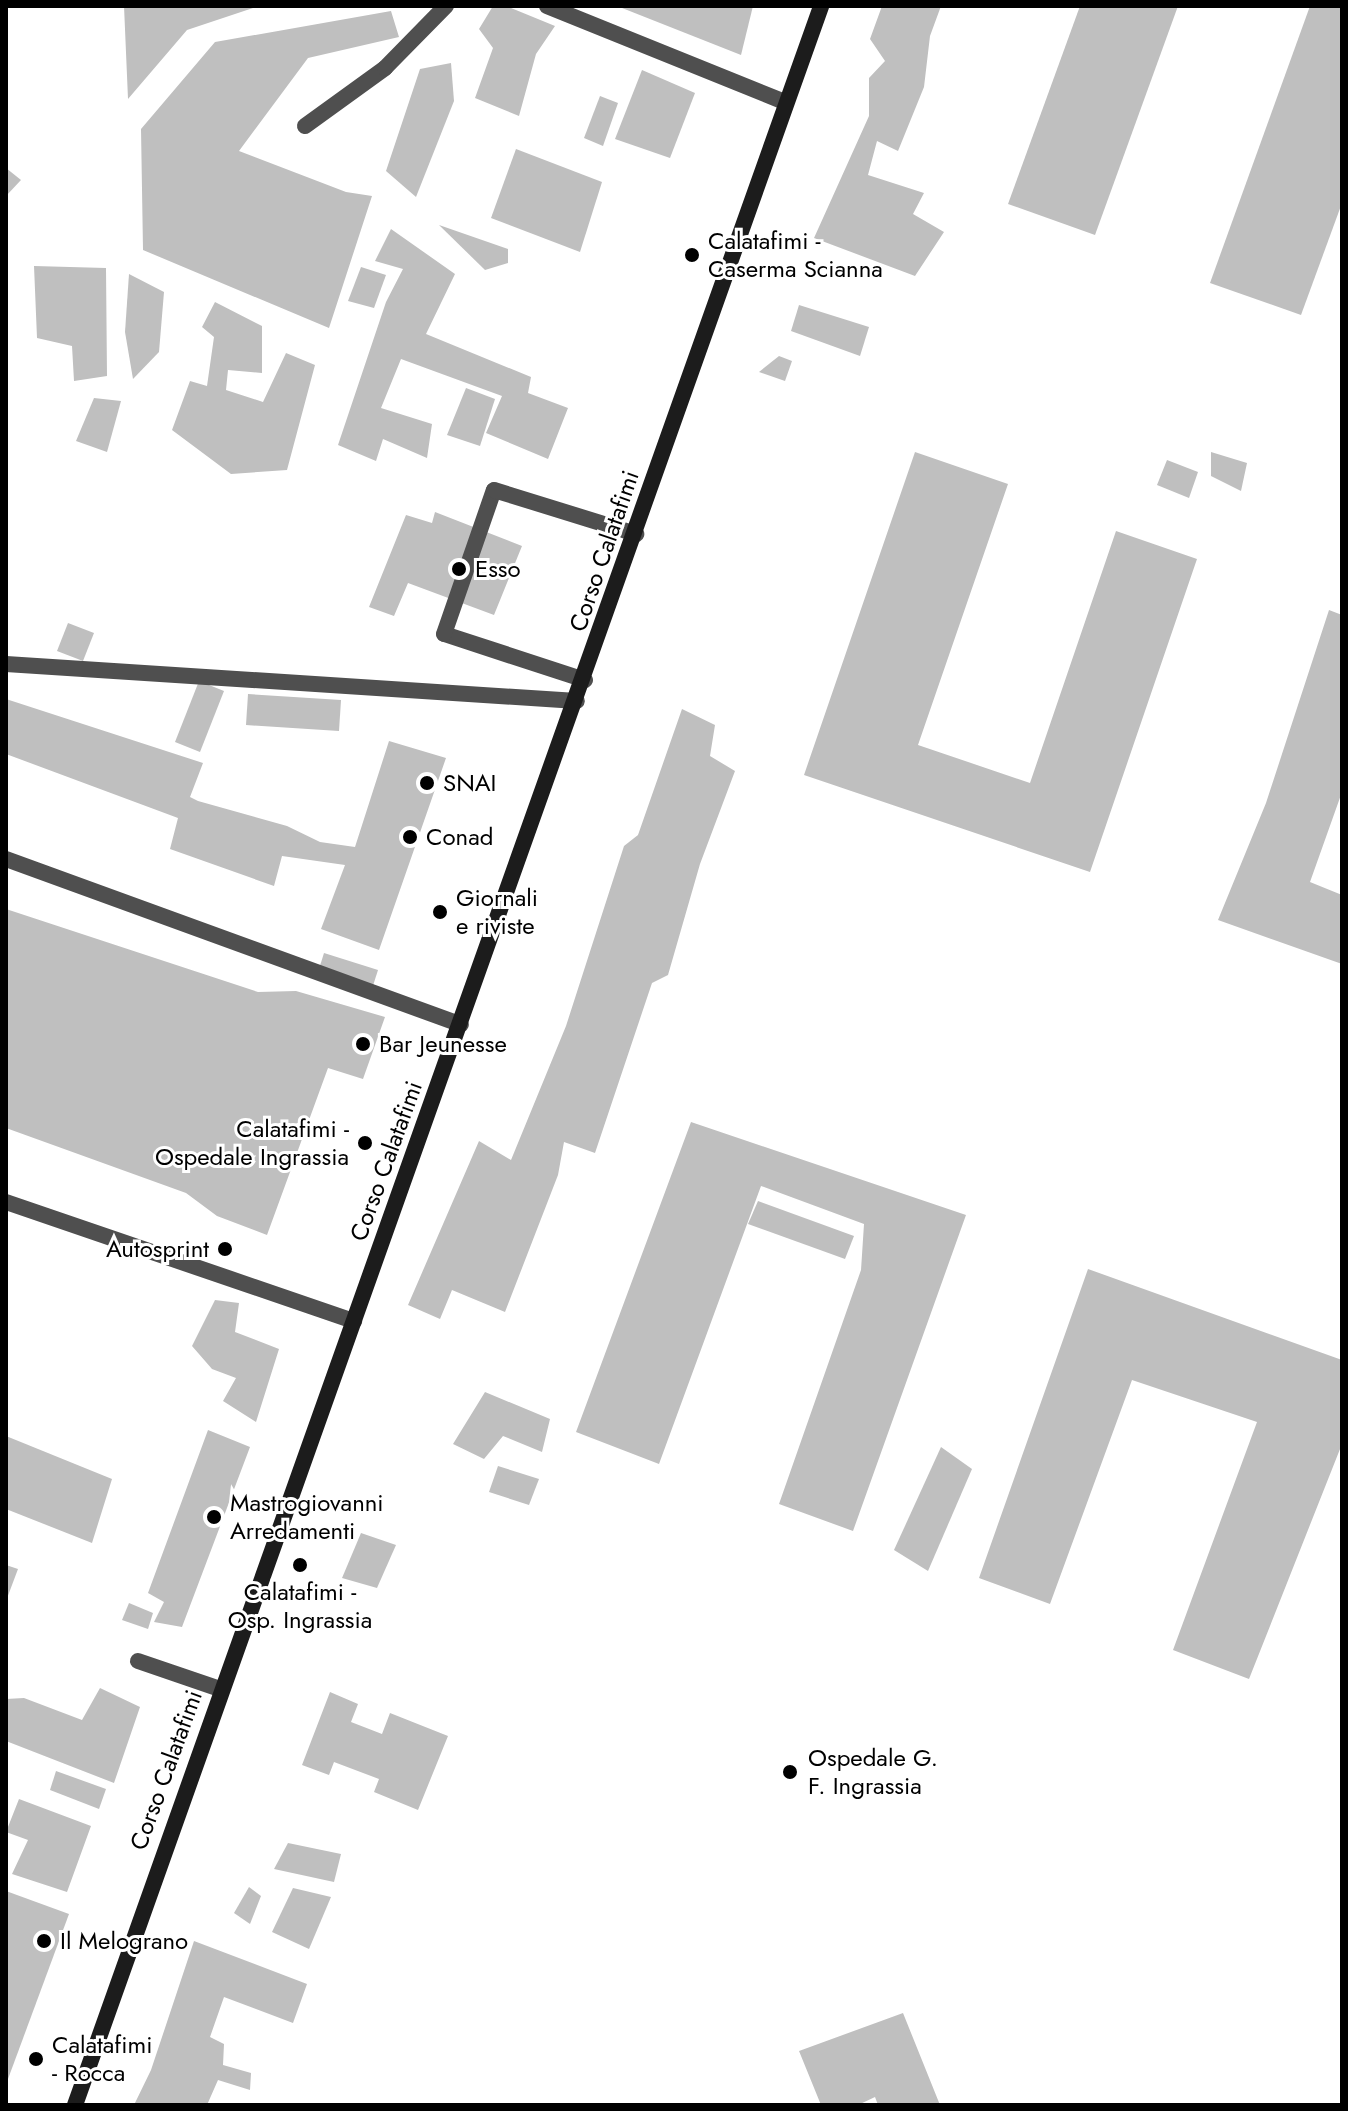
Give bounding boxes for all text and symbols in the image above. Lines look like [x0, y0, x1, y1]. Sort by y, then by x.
place label: Calatafimi - Caserma Scianna [708, 227, 883, 283]
marker: Calatafimi - Caserma Scianna [683, 246, 701, 264]
street label: Corso Calatafimi [563, 467, 645, 635]
place label: Esso [475, 555, 521, 583]
marker: Esso [450, 560, 468, 578]
place label: SNAI [443, 769, 496, 797]
marker: SNAI [418, 774, 436, 792]
place label: Conad [426, 823, 493, 851]
marker: Conad [401, 828, 419, 846]
place label: Giornali e riviste [456, 884, 538, 940]
marker: Giornali e riviste [431, 903, 449, 921]
place label: Bar Jeunesse [379, 1030, 507, 1058]
marker: Bar Jeunesse [354, 1035, 372, 1053]
street label: Corso Calatafimi [344, 1077, 428, 1245]
place label: Calatafimi - Ospedale Ingrassia [155, 1115, 349, 1171]
marker: Calatafimi - Ospedale Ingrassia [356, 1134, 374, 1152]
place label: Autosprint [106, 1235, 209, 1263]
marker: Autosprint [216, 1240, 234, 1258]
place label: Mastrogiovanni Arredamenti [230, 1489, 384, 1545]
marker: Mastrogiovanni Arredamenti [205, 1508, 223, 1526]
marker: Calatafimi - Osp. Ingrassia [291, 1556, 309, 1574]
place label: Calatafimi - Osp. Ingrassia [228, 1578, 372, 1634]
street label: Corso Calatafimi [124, 1686, 208, 1854]
place label: Ospedale G. F. Ingrassia [808, 1744, 938, 1800]
marker: Ospedale G. F. Ingrassia [779, 1761, 801, 1783]
place label: Il Melograno [60, 1927, 188, 1955]
marker: Il Melograno [35, 1932, 53, 1950]
place label: Calatafimi - Rocca [52, 2031, 152, 2087]
marker: Calatafimi - Rocca [27, 2050, 45, 2068]

